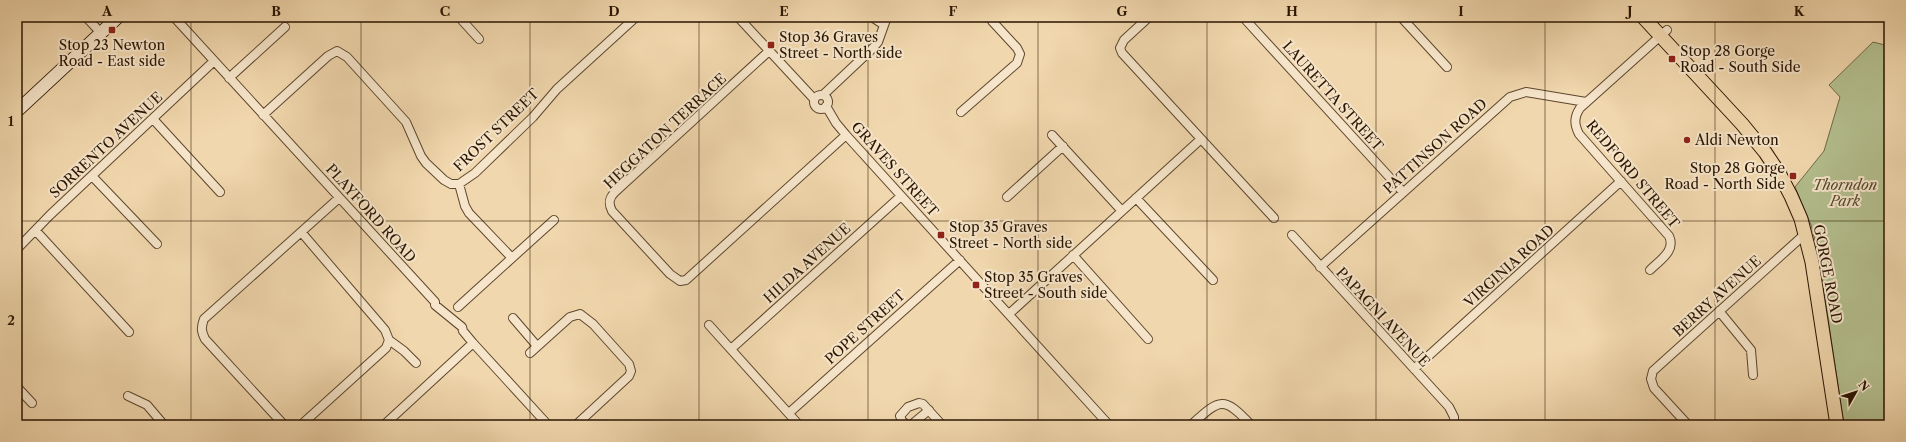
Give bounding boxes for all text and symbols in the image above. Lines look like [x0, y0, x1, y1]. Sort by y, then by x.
text: A [101, 3, 113, 19]
text: B [271, 3, 281, 19]
text: C [440, 3, 450, 19]
text: D [608, 3, 620, 19]
text: E [779, 3, 789, 19]
text: F [949, 3, 958, 19]
text: G [1116, 3, 1128, 19]
text: H [1286, 3, 1298, 19]
text: I [1458, 3, 1464, 19]
text: J [1625, 3, 1633, 19]
text: K [1794, 3, 1805, 19]
marker: Stop 23 Newton Road - East side [107, 25, 117, 35]
place label: Stop 36 Graves Street - North side [779, 28, 903, 62]
place label: Stop 23 Newton Road - East side [59, 36, 166, 70]
street label: LAURETTA STREET [1279, 37, 1388, 155]
marker: Stop 36 Graves Street - North side [766, 40, 776, 50]
place label: Stop 28 Gorge Road - South Side [1680, 42, 1801, 76]
marker: Stop 28 Gorge Road - South Side [1667, 54, 1677, 64]
street label: HEGGATON TERRACE [600, 69, 730, 193]
street label: FROST STREET [449, 84, 543, 175]
street label: SORRENTO AVENUE [46, 88, 166, 202]
street label: PATTINSON ROAD [1379, 95, 1491, 197]
text: 1 [8, 113, 14, 129]
street label: REDFORD STREET [1582, 116, 1684, 232]
street label: GRAVES STREET [848, 118, 943, 221]
place label: Aldi Newton [1694, 131, 1779, 149]
marker: Aldi Newton [1682, 135, 1692, 145]
place label: Stop 28 Gorge Road - North Side [1664, 159, 1785, 193]
street label: PLAYFORD ROAD [322, 160, 420, 266]
marker: Stop 28 Gorge Road - North Side [1788, 171, 1798, 181]
park label: Thorndon Park [1813, 176, 1877, 210]
place label: Stop 35 Graves Street - North side [949, 218, 1073, 252]
street label: HILDA AVENUE [760, 219, 854, 307]
street label: VIRGINIA ROAD [1459, 221, 1558, 312]
street label: GORGE ROAD [1810, 223, 1846, 325]
marker: Stop 35 Graves Street - North side [936, 230, 946, 240]
street label: BERRY AVENUE [1669, 252, 1765, 340]
street label: PAPAGNI AVENUE [1332, 263, 1434, 371]
place label: Stop 35 Graves Street - South side [984, 268, 1107, 302]
marker: Stop 35 Graves Street - South side [971, 280, 981, 290]
street label: POPE STREET [821, 286, 909, 368]
text: 2 [7, 312, 15, 328]
north arrow [1836, 372, 1876, 412]
text: N [1855, 378, 1872, 394]

